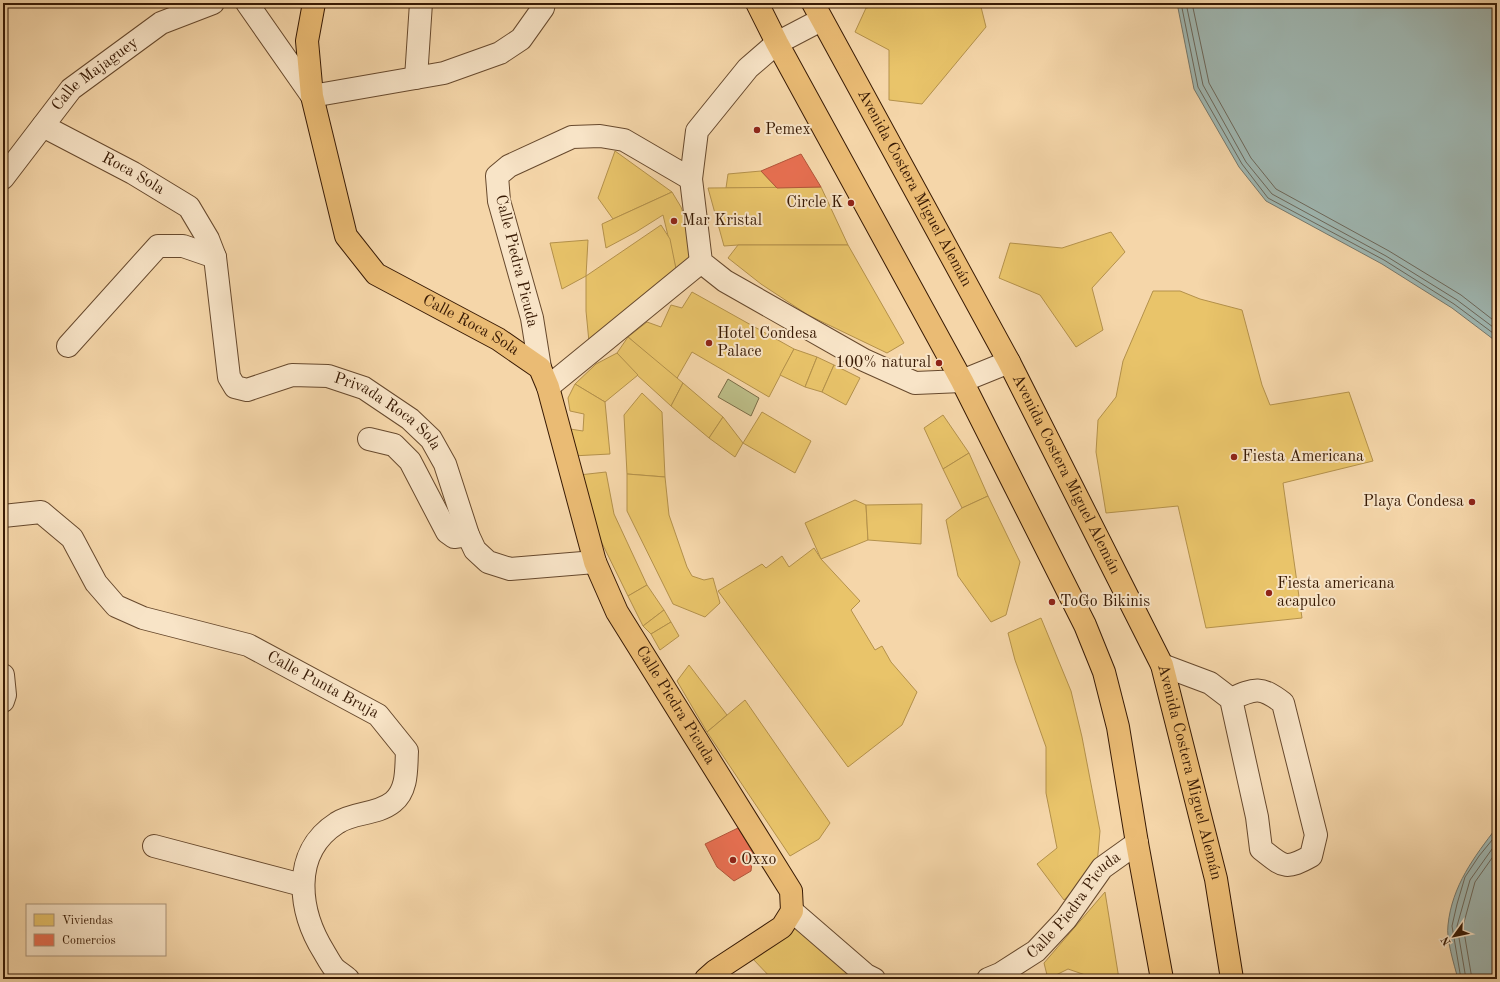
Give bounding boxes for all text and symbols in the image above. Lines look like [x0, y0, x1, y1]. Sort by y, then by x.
street label: Calle Majaguey [49, 34, 142, 114]
street label: Avenida Costera Miguel Alemán [854, 87, 974, 290]
place label: Pemex [765, 122, 811, 138]
marker: Pemex [752, 125, 762, 135]
street label: Roca Sola [99, 150, 167, 198]
street label: Calle Piedra Picuda [492, 193, 540, 329]
place label: Circle K [786, 195, 843, 211]
marker: Circle K [846, 198, 856, 208]
place label: Mar Kristal [682, 213, 762, 229]
marker: Mar Kristal [669, 216, 679, 226]
street label: Calle Roca Sola [420, 292, 522, 359]
place label: Hotel Condesa Palace [717, 326, 817, 360]
marker: Hotel Condesa Palace [704, 338, 714, 348]
place label: 100% natural [835, 355, 931, 371]
marker: 100% natural [934, 358, 944, 368]
street label: Privada Roca Sola [332, 370, 444, 453]
street label: Avenida Costera Miguel Alemán [1009, 372, 1123, 577]
place label: Fiesta Americana [1242, 449, 1364, 465]
marker: Fiesta Americana [1229, 452, 1239, 462]
place label: Playa Condesa [1363, 494, 1464, 510]
marker: Playa Condesa [1467, 497, 1477, 507]
place label: Fiesta americana acapulco [1277, 576, 1395, 610]
marker: Fiesta americana acapulco [1264, 588, 1274, 598]
place label: ToGo Bikinis [1060, 594, 1150, 610]
marker: ToGo Bikinis [1047, 597, 1057, 607]
street label: Calle Piedra Picuda [632, 643, 718, 767]
street label: Calle Punta Bruja [264, 649, 381, 722]
street label: Avenida Costera Miguel Alemán [1154, 663, 1224, 882]
street label: Calle Piedra Picuda [1024, 849, 1124, 962]
place label: Oxxo [741, 852, 776, 868]
marker: Oxxo [728, 855, 738, 865]
legend [26, 904, 166, 956]
text: Viviendas [62, 915, 113, 927]
north arrow [1434, 916, 1474, 956]
text: N [1440, 934, 1454, 947]
text: Comercios [62, 935, 116, 947]

